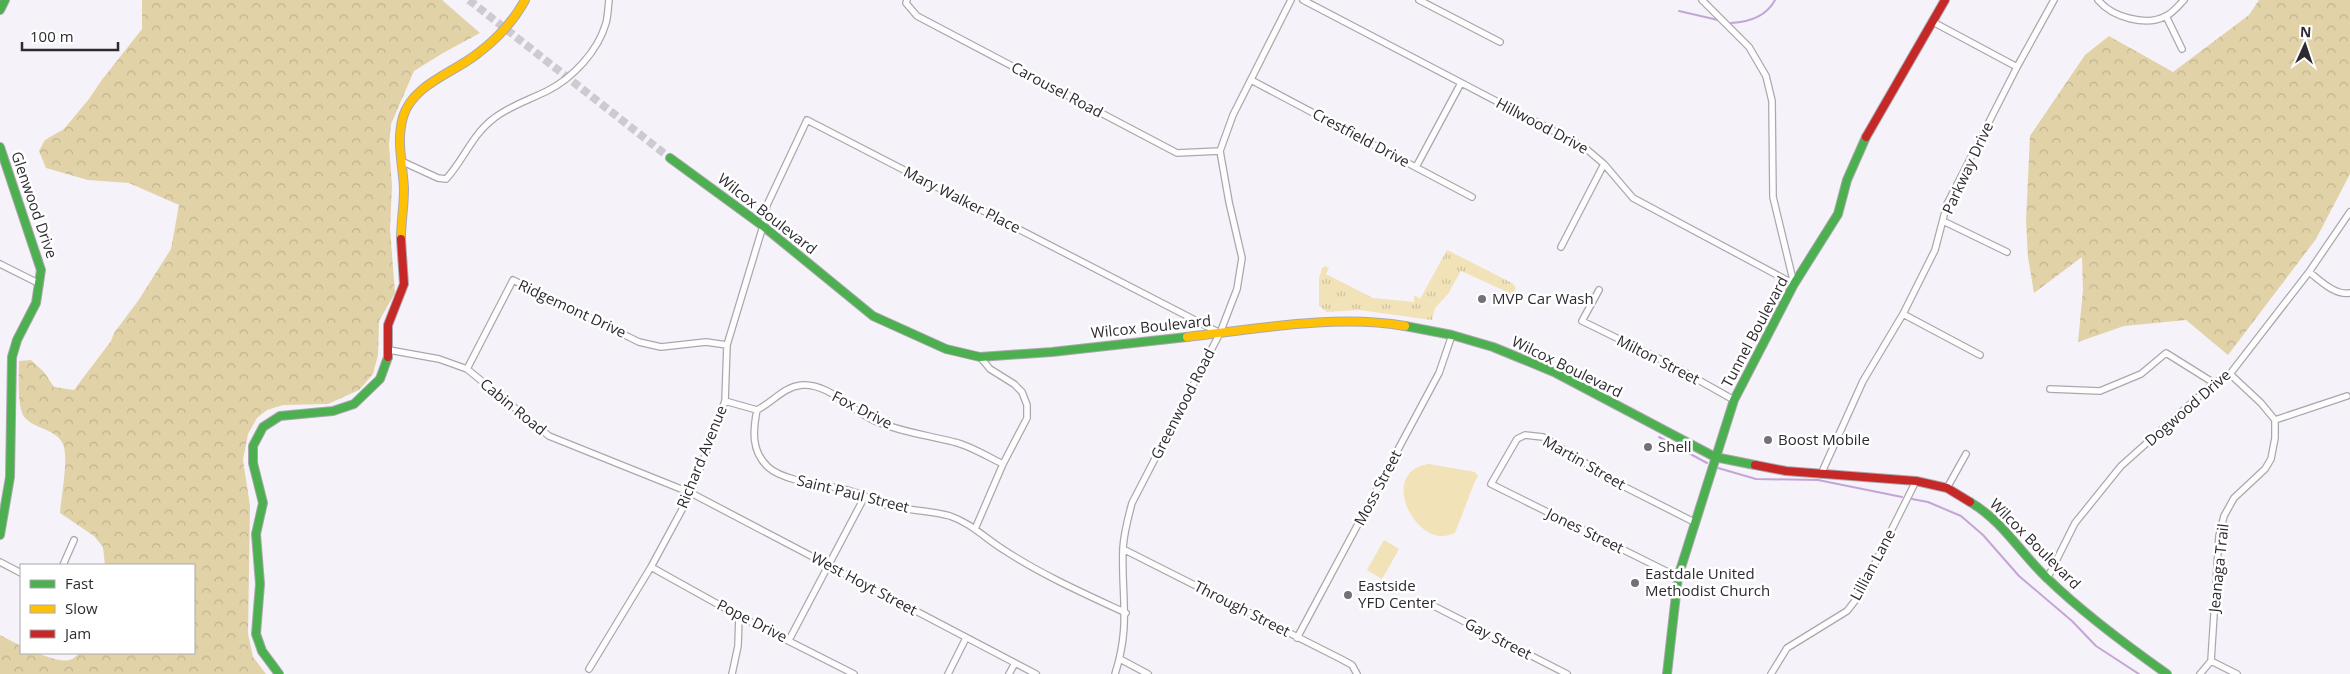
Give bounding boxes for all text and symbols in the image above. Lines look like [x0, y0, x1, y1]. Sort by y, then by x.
scale bar [22, 20, 119, 52]
north arrow [2280, 20, 2330, 70]
text: N [2300, 22, 2312, 41]
text: 100 m [30, 26, 74, 46]
street label: Carousel Road [1008, 57, 1107, 122]
street label: Hillwood Drive [1493, 92, 1592, 158]
street label: Crestfield Drive [1309, 103, 1414, 171]
street label: Parkway Drive [1937, 118, 1997, 217]
street label: Glenwood Drive [7, 149, 63, 261]
street label: Mary Walker Place [901, 161, 1024, 237]
street label: Wilcox Boulevard [714, 168, 821, 258]
street label: Tunnel Boulevard [1716, 272, 1792, 391]
street label: Ridgemont Drive [515, 274, 630, 342]
place label: MVP Car Wash [1492, 288, 1594, 308]
marker: MVP Car Wash [1476, 293, 1488, 305]
street label: Wilcox Boulevard [1090, 310, 1212, 342]
street label: Milton Street [1614, 330, 1703, 389]
street label: Wilcox Boulevard [1509, 331, 1626, 402]
street label: Greenwood Road [1146, 345, 1219, 462]
street label: Dogwood Drive [2140, 364, 2234, 450]
street label: Cabin Road [476, 373, 551, 439]
street label: Fox Drive [829, 385, 896, 433]
street label: Richard Avenue [671, 402, 731, 511]
place label: Boost Mobile [1778, 429, 1870, 449]
street label: Martin Street [1540, 430, 1629, 494]
marker: Boost Mobile [1762, 434, 1774, 446]
place label: Shell [1658, 436, 1691, 456]
marker: Shell [1642, 441, 1654, 453]
street label: Moss Street [1349, 446, 1405, 529]
street label: Saint Paul Street [795, 469, 911, 517]
street label: Wilcox Boulevard [1986, 494, 2085, 593]
street label: Jones Street [1542, 502, 1627, 557]
street label: Jeanaga Trail [2203, 523, 2233, 615]
street label: Lillian Lane [1845, 525, 1899, 604]
street label: West Hoyt Street [808, 547, 921, 620]
place label: Eastdale United Methodist Church [1645, 563, 1770, 600]
legend [20, 564, 195, 654]
text: Fast [65, 573, 94, 593]
street label: Through Street [1191, 575, 1294, 641]
place label: Eastside YFD Center [1358, 575, 1436, 612]
marker: Eastdale United Methodist Church [1629, 577, 1641, 589]
marker: Eastside YFD Center [1342, 589, 1354, 601]
street label: Pope Drive [714, 594, 791, 646]
text: Slow [65, 598, 98, 618]
street label: Gay Street [1462, 613, 1535, 663]
text: Jam [63, 623, 91, 643]

